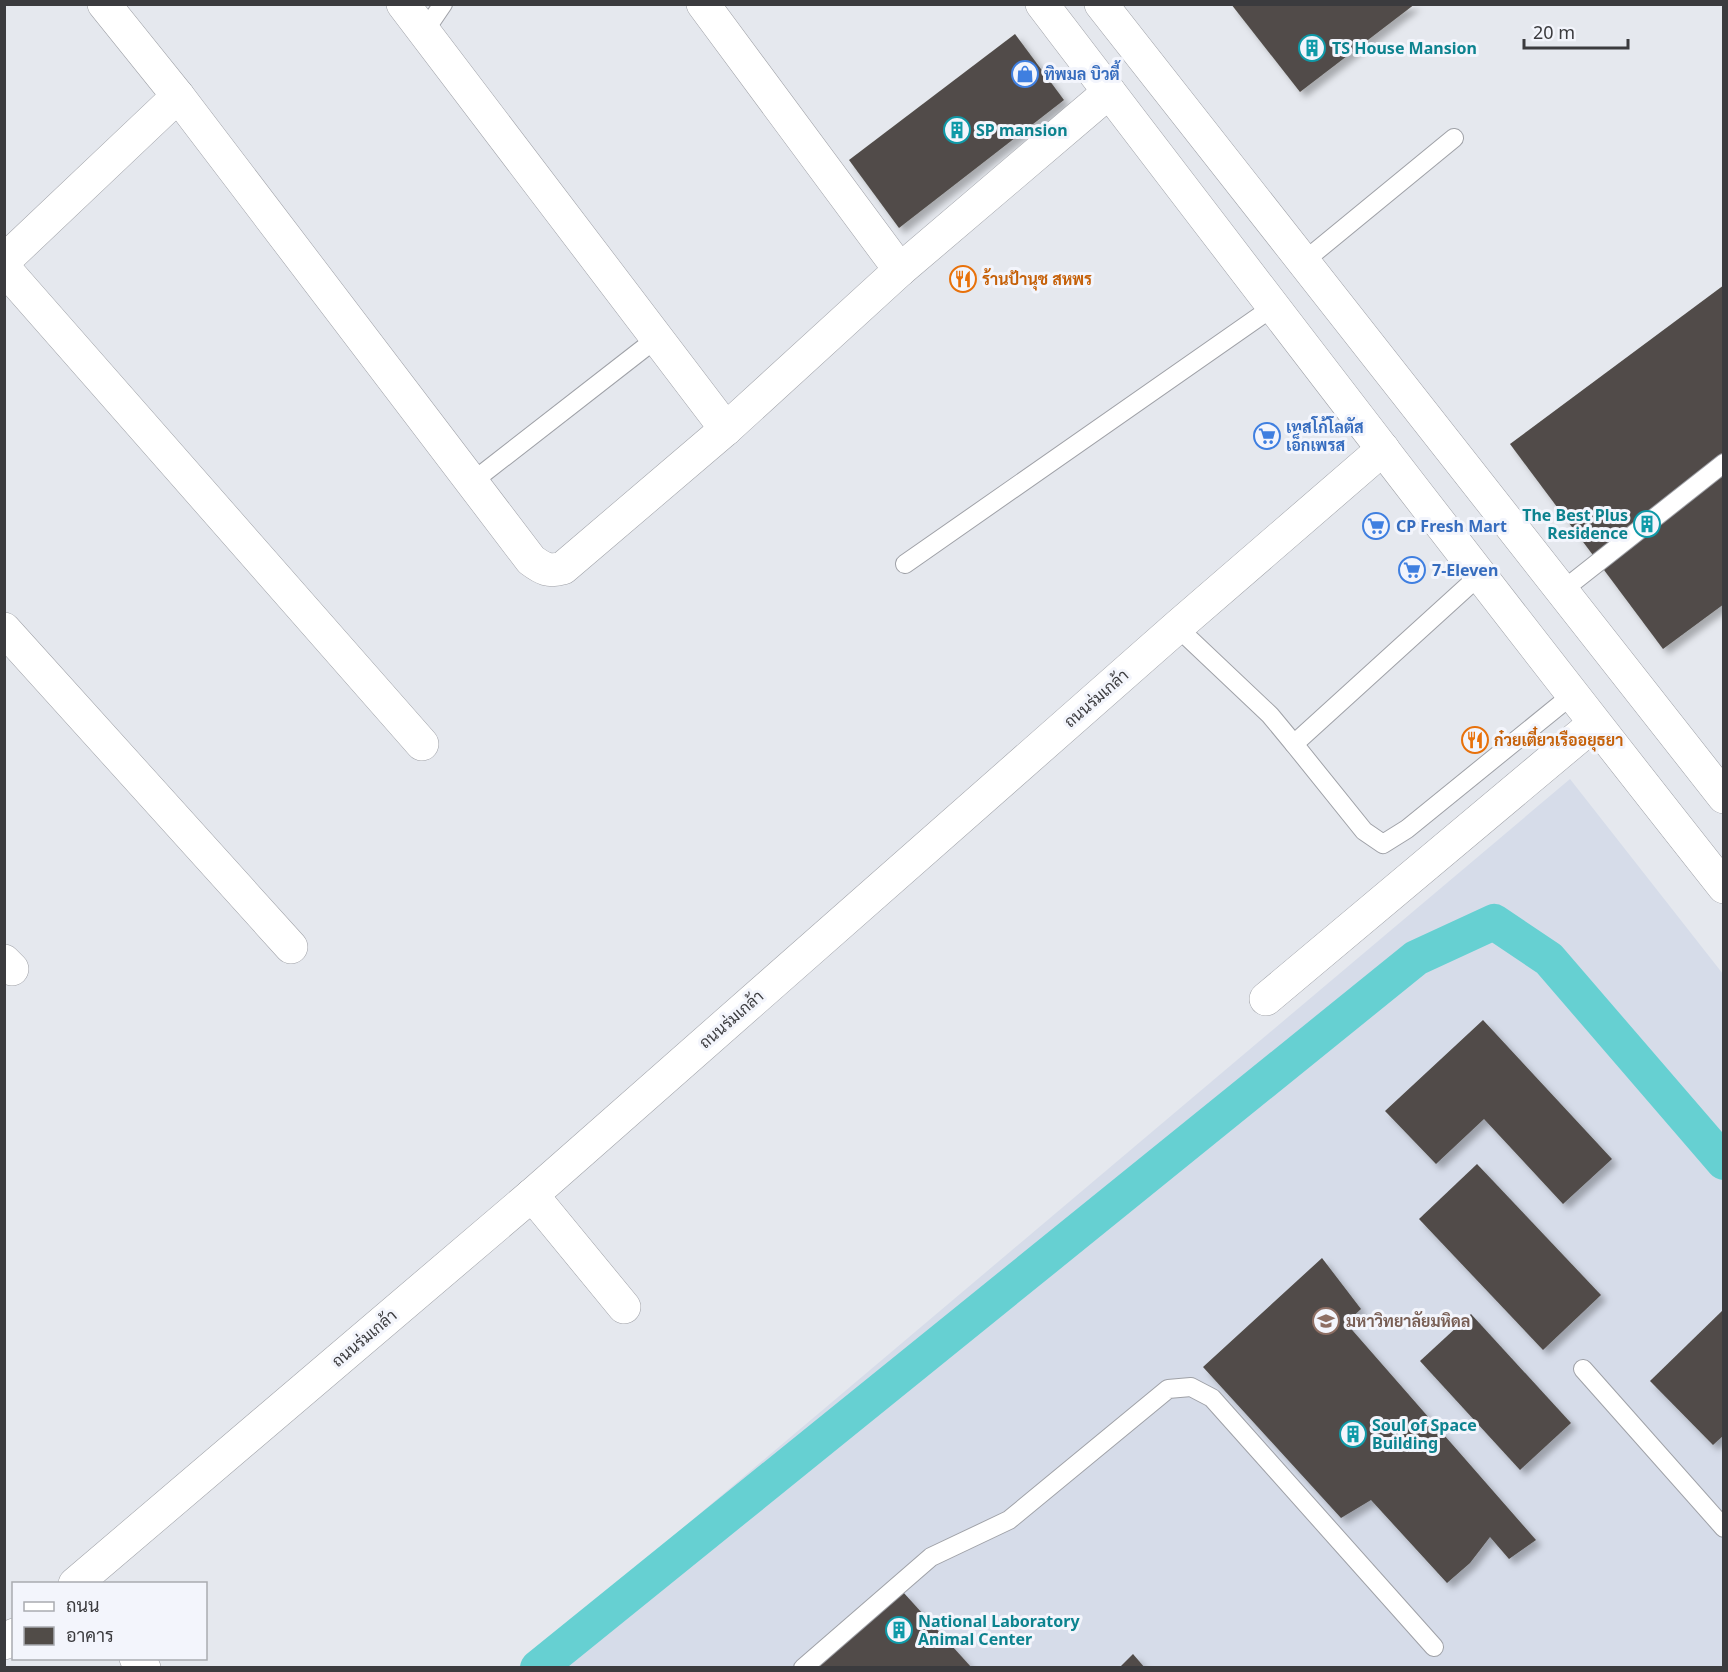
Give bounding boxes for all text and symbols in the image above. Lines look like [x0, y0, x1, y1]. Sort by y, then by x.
scale bar [1524, 12, 1628, 50]
text: 20 m [1533, 20, 1575, 44]
building icon: TS House Mansion [1297, 33, 1327, 63]
place label: TS House Mansion [1332, 37, 1477, 59]
shop icon: ทิพมล บิวตี้ [1010, 59, 1040, 89]
place label: ทิพมล บิวตี้ [1044, 60, 1121, 85]
building icon: SP mansion [942, 115, 972, 145]
place label: SP mansion [976, 119, 1068, 141]
restaurant icon: ร้านป้านุช สหพร [948, 264, 978, 294]
place label: ร้านป้านุช สหพร [982, 268, 1092, 291]
place label: เทสโก้โลตัส เอ็กเพรส [1286, 416, 1364, 456]
supermarket icon: เทสโก้โลตัส เอ็กเพรส [1252, 421, 1282, 451]
place label: The Best Plus Residence [1522, 504, 1628, 544]
building icon: The Best Plus Residence [1632, 509, 1662, 539]
supermarket icon: CP Fresh Mart [1361, 511, 1391, 541]
place label: CP Fresh Mart [1396, 515, 1507, 537]
supermarket icon: 7-Eleven [1397, 555, 1427, 585]
place label: 7-Eleven [1432, 559, 1498, 581]
street label: ถนนร่มเกล้า [1059, 664, 1133, 732]
restaurant icon: ก๋วยเตี๋ยวเรืออยุธยา [1460, 725, 1490, 755]
place label: ก๋วยเตี๋ยวเรืออยุธยา [1494, 726, 1623, 752]
street label: ถนนร่มเกล้า [694, 985, 768, 1053]
street label: ถนนร่มเกล้า [327, 1304, 401, 1372]
school or university icon: มหาวิทยาลัยมหิดล [1311, 1306, 1341, 1336]
place label: มหาวิทยาลัยมหิดล [1346, 1310, 1470, 1332]
place label: Soul of Space Building [1372, 1414, 1477, 1454]
building icon: Soul of Space Building [1338, 1419, 1368, 1449]
legend [12, 1582, 207, 1660]
text: ถนน [66, 1593, 99, 1617]
place label: National Laboratory Animal Center [918, 1610, 1080, 1650]
building icon: National Laboratory Animal Center [884, 1615, 914, 1645]
text: อาคาร [66, 1623, 114, 1647]

